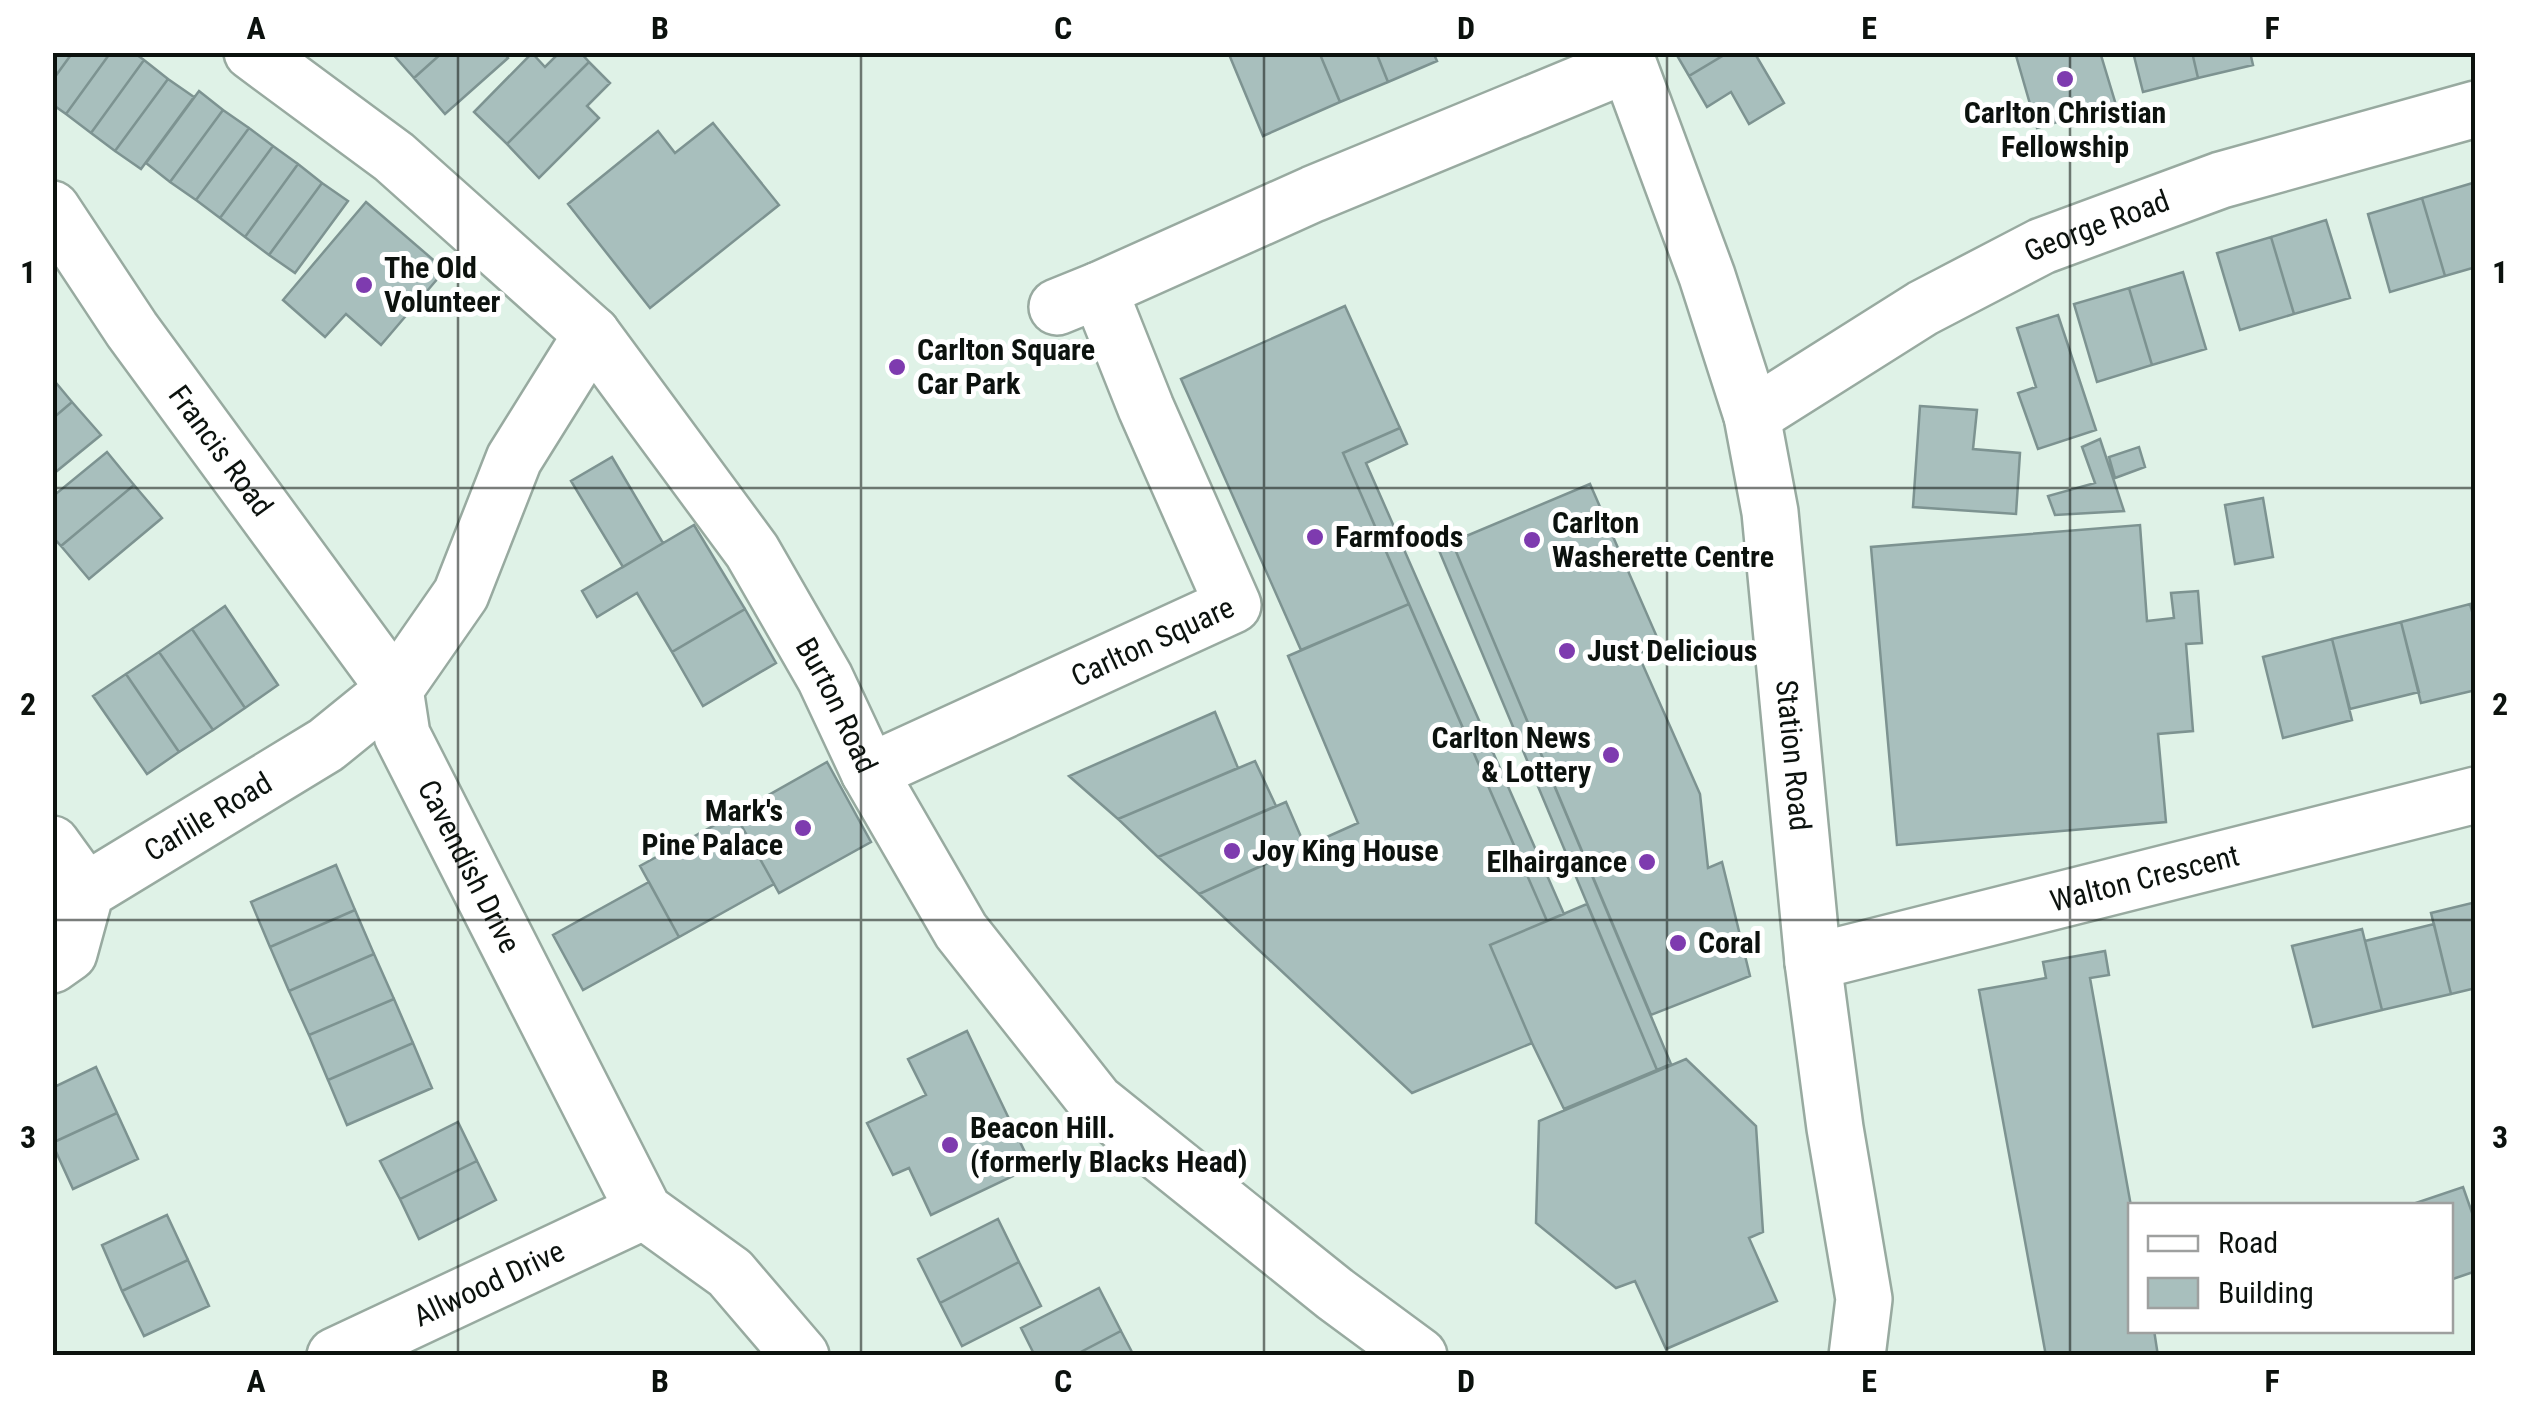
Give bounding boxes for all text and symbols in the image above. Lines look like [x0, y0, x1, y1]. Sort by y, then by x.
text: A [246, 9, 266, 47]
text: B [651, 9, 669, 47]
text: C [1054, 9, 1072, 47]
text: D [1457, 9, 1475, 47]
text: E [1861, 9, 1877, 47]
text: F [2264, 9, 2280, 47]
marker: Carlton Christian Fellowship [2054, 68, 2076, 90]
place label: Carlton Christian Fellowship [1964, 95, 2166, 164]
street label: George Road [2018, 183, 2174, 269]
place label: The Old Volunteer [384, 250, 501, 319]
text: 1 [20, 253, 36, 291]
text: 1 [2492, 253, 2508, 291]
marker: The Old Volunteer [353, 274, 375, 296]
place label: Carlton Square Car Park [917, 332, 1095, 401]
marker: Carlton Square Car Park [886, 356, 908, 378]
street label: Francis Road [162, 379, 280, 523]
place label: Carlton Washerette Centre [1552, 505, 1774, 574]
place label: Farmfoods [1335, 519, 1463, 554]
marker: Farmfoods [1304, 526, 1326, 548]
marker: Carlton Washerette Centre [1521, 529, 1543, 551]
street label: Carlton Square [1066, 589, 1239, 694]
street label: Burton Road [789, 631, 885, 778]
place label: Just Delicious [1587, 633, 1757, 668]
marker: Just Delicious [1556, 640, 1578, 662]
street label: Station Road [1769, 678, 1818, 832]
text: 2 [20, 685, 36, 723]
text: 2 [2492, 685, 2508, 723]
place label: Carlton News & Lottery [1432, 720, 1592, 789]
marker: Carlton News & Lottery [1600, 744, 1622, 766]
street label: Carlile Road [138, 765, 278, 868]
street label: Cavendish Drive [411, 774, 528, 958]
place label: Mark's Pine Palace [641, 793, 783, 862]
marker: Mark's Pine Palace [792, 817, 814, 839]
place label: Joy King House [1252, 833, 1439, 868]
street label: Walton Crescent [2046, 837, 2243, 919]
marker: Joy King House [1221, 840, 1243, 862]
place label: Elhairgance [1486, 844, 1627, 879]
marker: Elhairgance [1636, 851, 1658, 873]
place label: Coral [1698, 925, 1761, 960]
marker: Coral [1667, 932, 1689, 954]
place label: Beacon Hill. (formerly Blacks Head) [970, 1110, 1247, 1179]
text: 3 [20, 1118, 36, 1156]
text: 3 [2492, 1118, 2508, 1156]
marker: Beacon Hill. (formerly Blacks Head) [939, 1134, 961, 1156]
legend [2128, 1203, 2453, 1333]
text: Road [2218, 1225, 2278, 1260]
street label: Allwood Drive [408, 1233, 570, 1334]
text: Building [2218, 1275, 2314, 1310]
text: A [246, 1362, 266, 1400]
text: B [651, 1362, 669, 1400]
text: C [1054, 1362, 1072, 1400]
text: D [1457, 1362, 1475, 1400]
text: E [1861, 1362, 1877, 1400]
text: F [2264, 1362, 2280, 1400]

